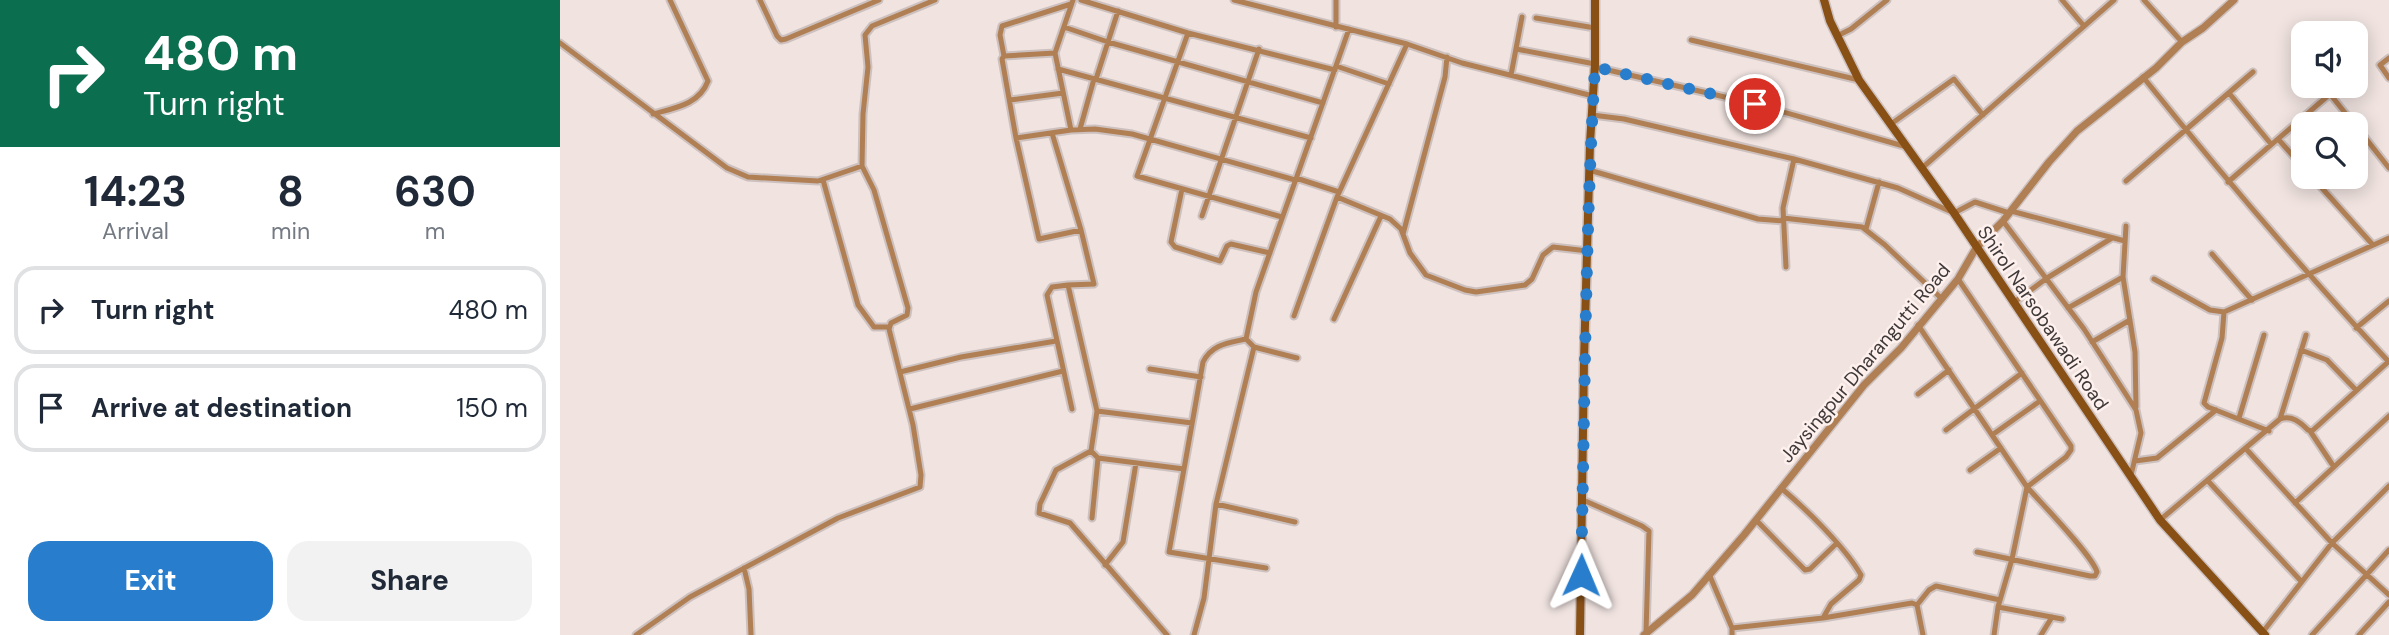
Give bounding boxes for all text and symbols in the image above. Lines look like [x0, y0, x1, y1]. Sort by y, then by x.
text: 480 m [143, 21, 298, 85]
map controls [2291, 21, 2368, 189]
button: sound [2291, 21, 2368, 98]
icon: right [28, 28, 119, 119]
pin [1725, 74, 1785, 134]
text: Turn right [143, 83, 285, 125]
icon: arrive [1736, 85, 1774, 123]
button: search [2291, 112, 2368, 189]
text: 14:23 [84, 164, 187, 219]
text: 8 [277, 164, 304, 219]
text: 630 [394, 164, 476, 219]
text: Arrival [102, 216, 169, 246]
text: min [271, 216, 310, 246]
text: m [425, 216, 445, 246]
street label: Shirol Narsobawadi Road [1972, 221, 2114, 415]
street label: Jaysingpur Dharangutti Road [1774, 258, 1956, 468]
icon: right [32, 291, 70, 329]
text: Turn right [91, 293, 215, 327]
text: 480 m [449, 293, 528, 327]
icon: arrive [32, 389, 70, 427]
text: Arrive at destination [91, 391, 352, 425]
text: 150 m [456, 391, 528, 425]
position arrow [1544, 538, 1618, 612]
button: Exit [28, 541, 273, 621]
button: Share [287, 541, 532, 621]

